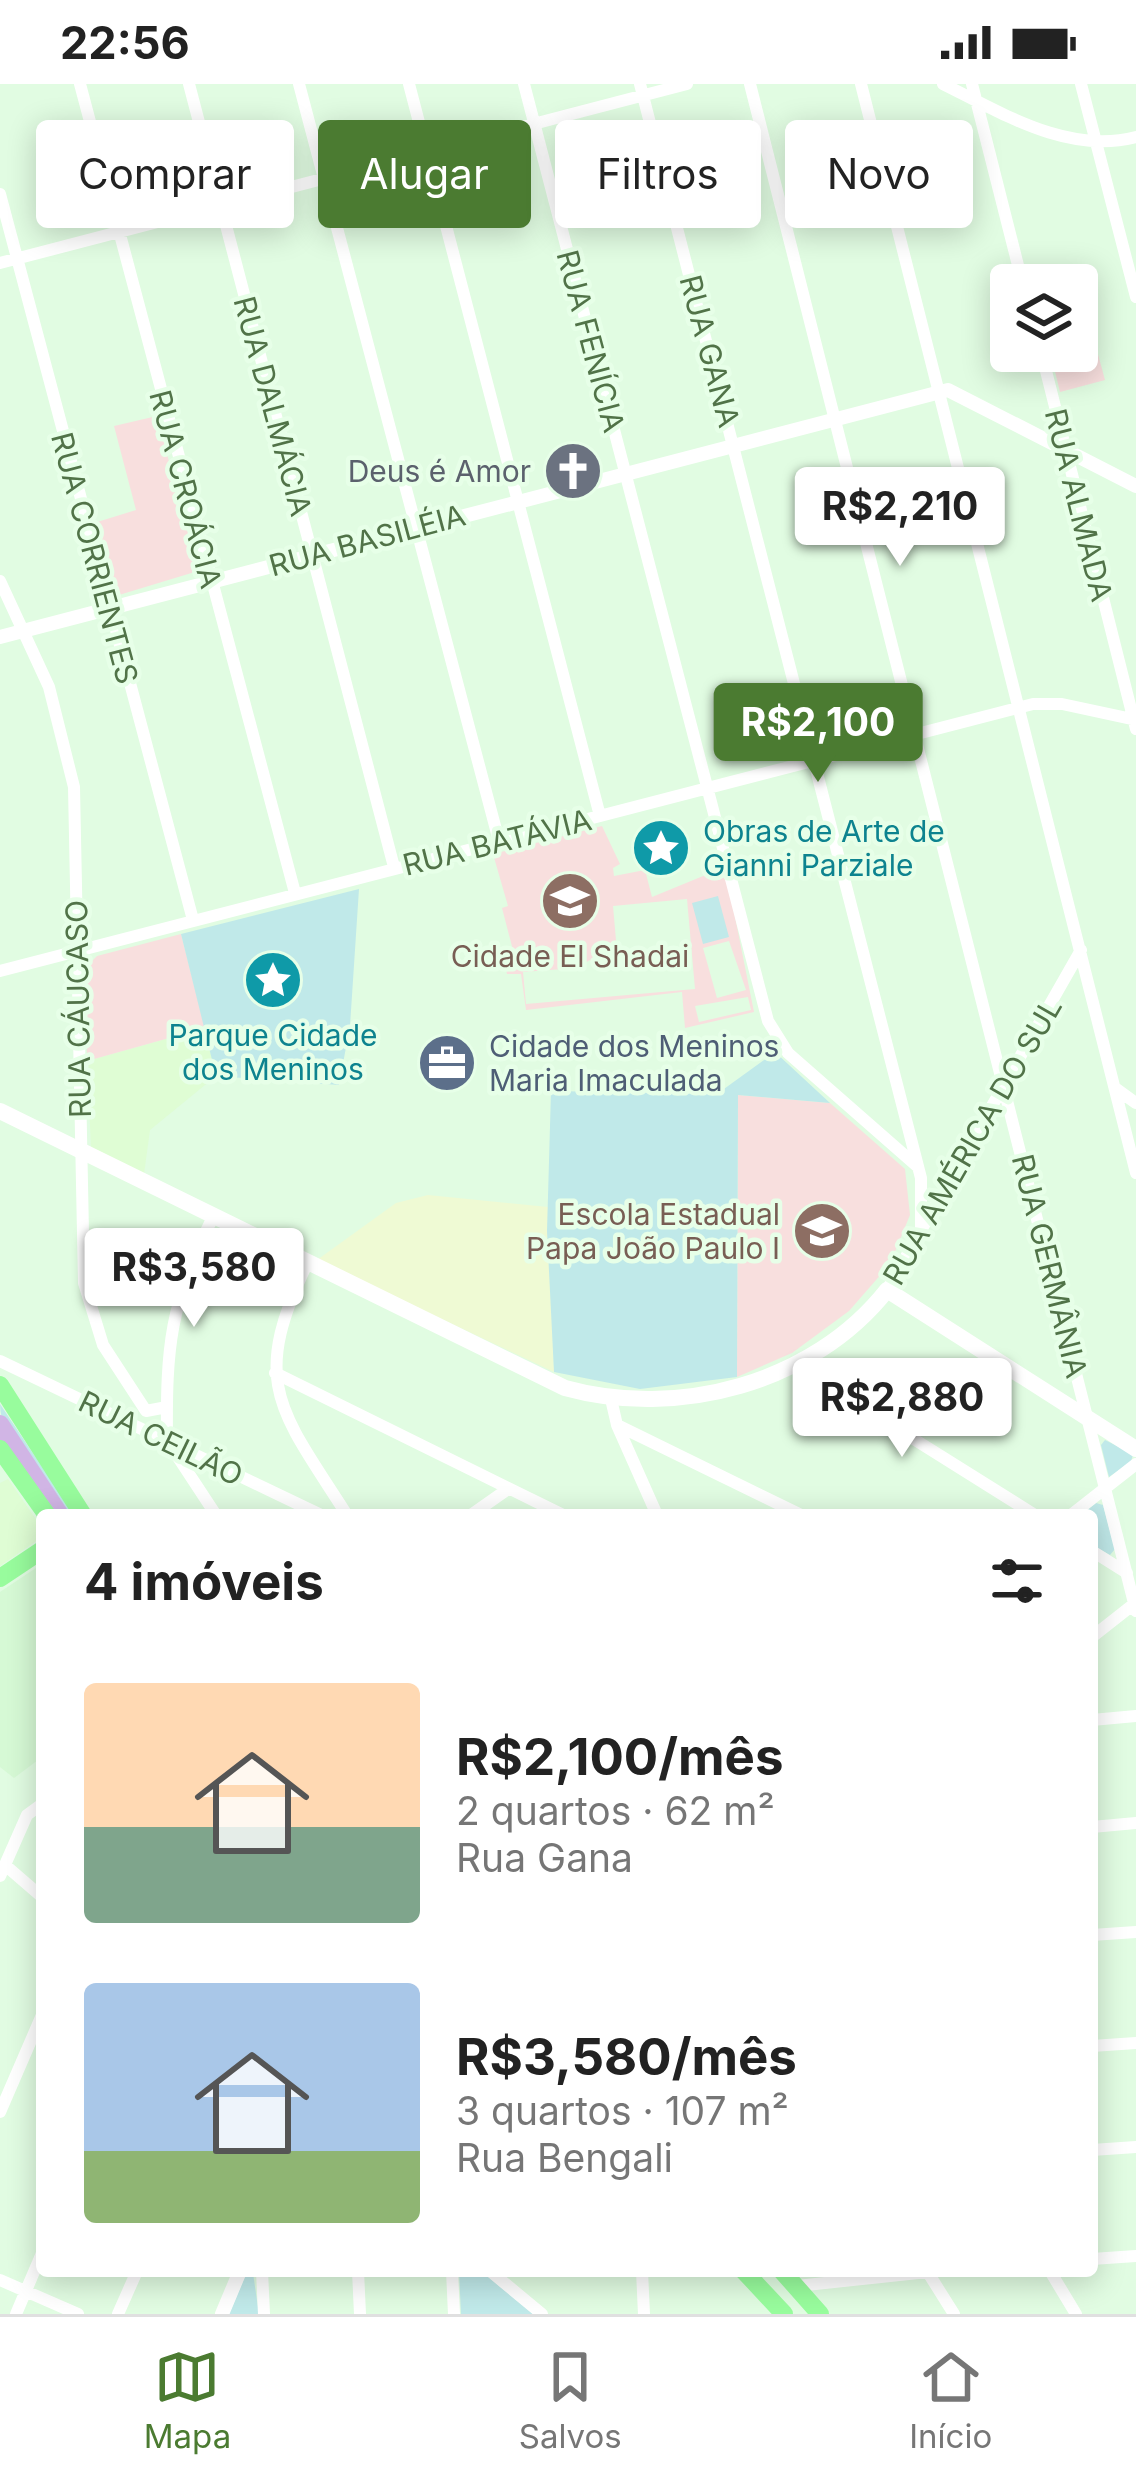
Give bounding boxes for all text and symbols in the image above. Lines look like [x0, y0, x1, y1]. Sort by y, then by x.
text: 22:56 [60, 15, 190, 70]
chip: Comprar [36, 120, 294, 228]
chip: Alugar [318, 120, 531, 228]
chip: Filtros [555, 120, 761, 228]
chip: Novo [785, 120, 973, 228]
street label: RUA FENÍCIA [549, 246, 633, 436]
map controls [990, 264, 1098, 372]
button: layers [990, 264, 1098, 372]
street label: RUA GANA [672, 271, 748, 431]
street label: RUA DALMÁCIA [226, 292, 320, 520]
street label: RUA CROÁCIA [142, 386, 230, 592]
street label: RUA ALMADA [1038, 405, 1120, 605]
street label: RUA CORRIENTES [44, 428, 146, 688]
church icon: Deus é Amor [542, 440, 604, 502]
place label: Deus é Amor [348, 453, 531, 489]
pin: R$2,210 [789, 467, 1011, 569]
text: R$2,210 [822, 482, 978, 529]
street label: RUA BASILÉIA [265, 497, 469, 583]
pin: R$2,100 [707, 683, 929, 785]
text: R$2,100 [741, 698, 895, 745]
street label: RUA BATÁVIA [399, 801, 595, 883]
place label: Obras de Arte de Gianni Parziale [703, 813, 945, 883]
place icon: Obras de Arte de Gianni Parziale [630, 817, 692, 879]
school or university icon: Cidade El Shadai [539, 870, 601, 932]
street label: RUA CÁUCASO [58, 900, 98, 1118]
place label: Cidade El Shadai [451, 938, 689, 974]
place icon: Parque Cidade dos Meninos [242, 949, 304, 1011]
street label: RUA AMÉRICA DO SUL [875, 991, 1069, 1291]
place label: Parque Cidade dos Meninos [168, 1017, 378, 1087]
place label: Cidade dos Meninos Maria Imaculada [489, 1028, 779, 1098]
office icon: Cidade dos Meninos Maria Imaculada [416, 1032, 478, 1094]
street label: RUA GERMÂNIA [1005, 1151, 1095, 1381]
place label: Escola Estadual Papa João Paulo I [526, 1196, 780, 1266]
school or university icon: Escola Estadual Papa João Paulo I [791, 1200, 853, 1262]
pin: R$3,580 [83, 1228, 305, 1330]
text: R$3,580 [112, 1243, 276, 1290]
pin: R$2,880 [791, 1358, 1013, 1460]
text: R$2,880 [820, 1373, 984, 1420]
street label: RUA CEILÃO [73, 1383, 249, 1493]
icon: filters [984, 1548, 1050, 1614]
text: 4 imóveis [84, 1551, 324, 1612]
text: R$2,100/mês [456, 1726, 784, 1787]
icon: home [180, 1731, 324, 1875]
text: 2 quartos · 62 m² [456, 1787, 775, 1834]
text: Rua Gana [456, 1834, 633, 1881]
text: R$3,580/mês [456, 2026, 797, 2087]
icon: home [180, 2031, 324, 2175]
text: 3 quartos · 107 m² [456, 2087, 789, 2134]
text: Rua Bengali [456, 2134, 673, 2181]
tab: Mapa [144, 2344, 231, 2456]
tab: Salvos [519, 2344, 622, 2456]
tab: Início [909, 2344, 992, 2456]

